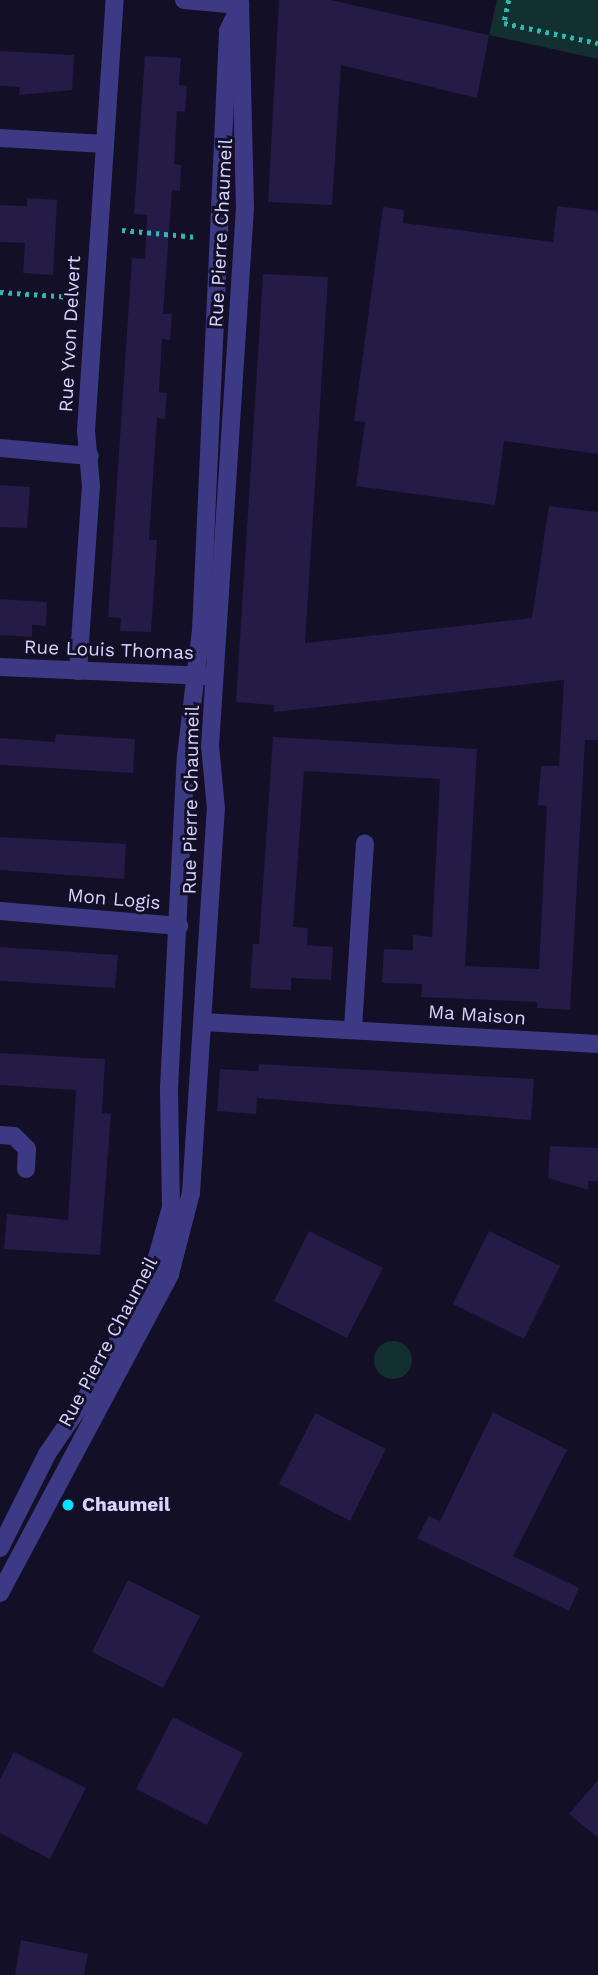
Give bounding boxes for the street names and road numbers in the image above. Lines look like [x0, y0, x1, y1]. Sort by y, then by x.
street label: Rue Pierre Chaumeil [205, 138, 237, 328]
street label: Rue Yvon Delvert [54, 255, 86, 413]
street label: Rue Louis Thomas [23, 636, 195, 664]
street label: Rue Pierre Chaumeil [178, 705, 204, 895]
street label: Mon Logis [67, 884, 161, 914]
street label: Ma Maison [427, 1000, 527, 1030]
street label: Rue Pierre Chaumeil [54, 1253, 162, 1431]

